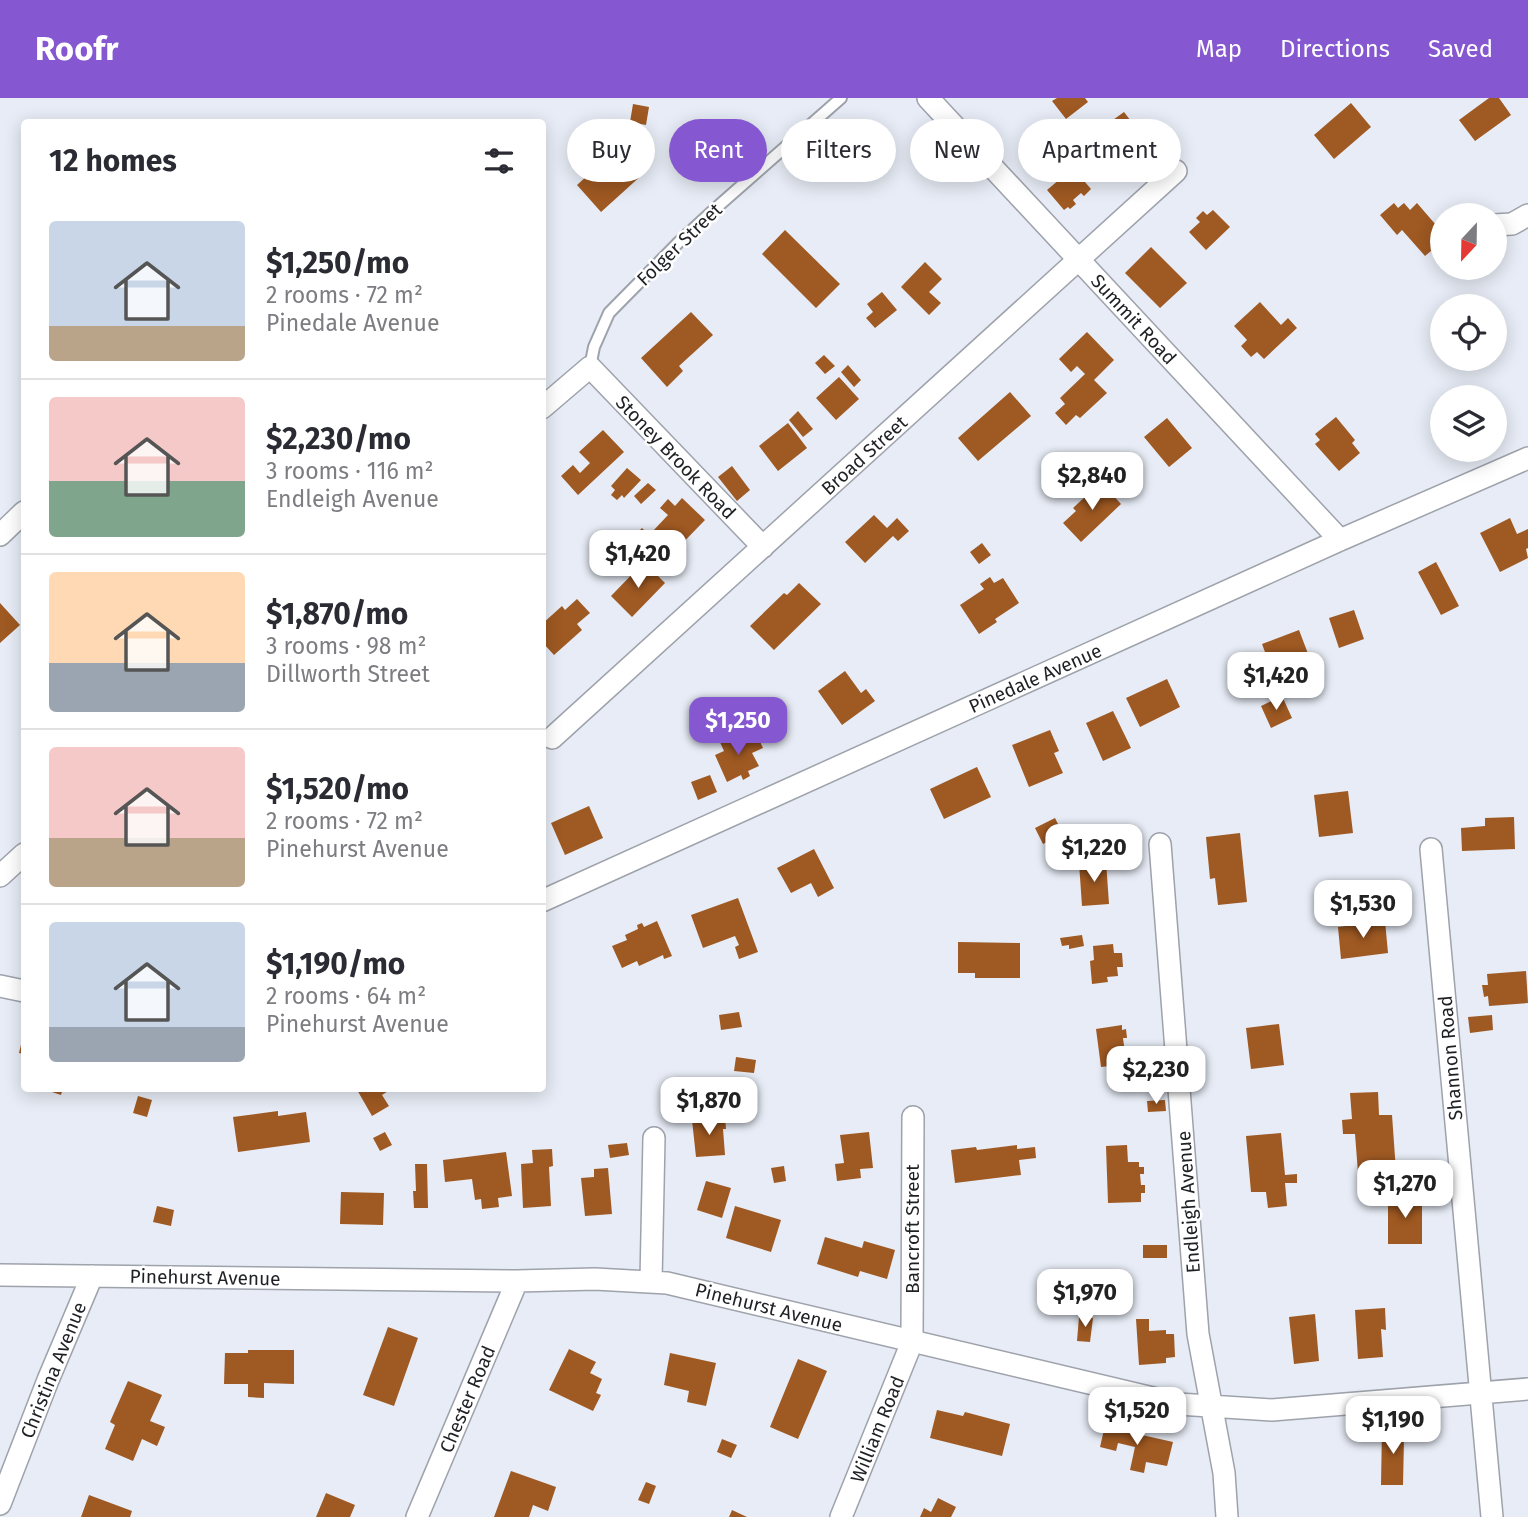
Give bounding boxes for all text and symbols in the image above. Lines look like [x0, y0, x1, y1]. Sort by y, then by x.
text: Roofr [35, 29, 118, 69]
text: Map [1196, 35, 1242, 63]
text: Directions [1280, 35, 1390, 63]
text: Saved [1428, 35, 1493, 63]
chip: Buy [567, 119, 655, 182]
chip: Rent [669, 119, 767, 182]
chip: Filters [781, 119, 896, 182]
chip: New [910, 119, 1004, 182]
chip: Apartment [1018, 119, 1181, 182]
icon: filters [480, 142, 518, 180]
text: 12 homes [49, 143, 177, 179]
street label: Folger Street [632, 198, 727, 291]
north arrow [1430, 203, 1507, 280]
map controls [1430, 203, 1507, 462]
text: $1,250/mo [266, 245, 409, 281]
icon: home [105, 249, 189, 333]
street label: Summit Road [1086, 269, 1181, 369]
text: 2 rooms · 72 m² [266, 281, 423, 309]
button: locate [1430, 294, 1507, 371]
text: Pinedale Avenue [266, 309, 440, 337]
button: layers [1430, 385, 1507, 462]
street label: Stoney Brook Road [611, 391, 741, 524]
street label: Broad Street [817, 411, 912, 500]
text: $2,230/mo [266, 421, 411, 457]
icon: home [105, 425, 189, 509]
pin: $2,840 [1035, 452, 1149, 512]
text: 3 rooms · 116 m² [266, 457, 434, 485]
text: $2,840 [1057, 461, 1127, 489]
text: Endleigh Avenue [266, 485, 439, 513]
pin: $1,420 [581, 531, 695, 590]
text: $1,420 [605, 539, 671, 567]
text: $1,870/mo [266, 596, 408, 632]
icon: home [105, 600, 189, 684]
text: 3 rooms · 98 m² [266, 632, 426, 660]
street label: Pinedale Avenue [965, 639, 1105, 718]
pin: $1,420 [1219, 652, 1333, 712]
text: Dillworth Street [266, 660, 430, 688]
text: $1,420 [1243, 661, 1309, 689]
pin: $1,250 [681, 698, 795, 757]
text: $1,250 [705, 706, 771, 734]
text: $1,520/mo [266, 771, 409, 807]
icon: home [105, 775, 189, 859]
text: 2 rooms · 72 m² [266, 807, 423, 835]
pin: $1,220 [1037, 824, 1151, 884]
text: $1,220 [1061, 833, 1127, 861]
text: Pinehurst Avenue [266, 835, 449, 863]
pin: $1,530 [1306, 880, 1420, 940]
text: $1,530 [1330, 889, 1396, 917]
text: $1,190/mo [266, 946, 405, 982]
icon: home [105, 950, 189, 1034]
text: 2 rooms · 64 m² [266, 982, 426, 1010]
street label: Shannon Road [1434, 995, 1467, 1121]
text: Pinehurst Avenue [266, 1010, 449, 1038]
pin: $2,230 [1099, 1046, 1213, 1106]
text: $2,230 [1123, 1055, 1190, 1083]
pin: $1,870 [652, 1077, 766, 1137]
text: $1,870 [677, 1086, 741, 1114]
street label: Endleigh Avenue [1172, 1130, 1205, 1274]
pin: $1,270 [1348, 1160, 1462, 1220]
street label: Bancroft Street [901, 1164, 924, 1294]
text: $1,270 [1373, 1169, 1437, 1197]
street label: Pinehurst Avenue [129, 1265, 281, 1290]
pin: $1,970 [1028, 1270, 1142, 1329]
street label: Pinehurst Avenue [693, 1278, 845, 1337]
text: $1,970 [1053, 1278, 1117, 1306]
street label: Christina Avenue [16, 1299, 91, 1442]
street label: Chester Road [435, 1342, 500, 1456]
street label: William Road [846, 1372, 909, 1486]
pin: $1,520 [1080, 1388, 1194, 1447]
text: $1,520 [1104, 1396, 1170, 1424]
pin: $1,190 [1336, 1396, 1450, 1456]
text: $1,190 [1362, 1405, 1424, 1433]

